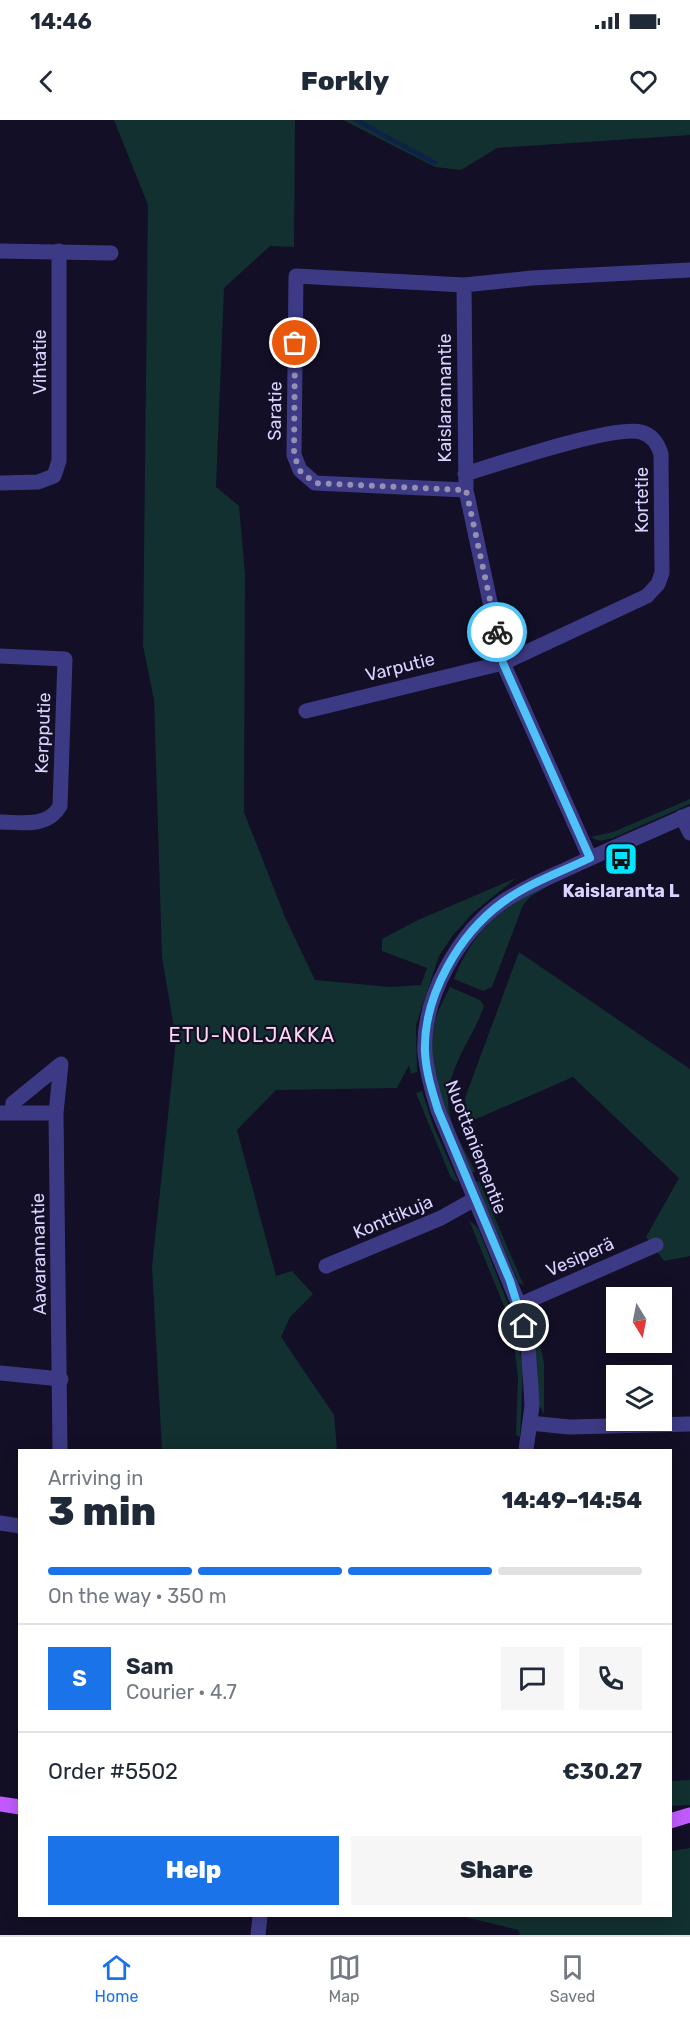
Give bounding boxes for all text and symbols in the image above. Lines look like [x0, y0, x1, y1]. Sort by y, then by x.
text: 14:46 [30, 8, 92, 35]
icon: back [30, 65, 63, 98]
text: Forkly [301, 65, 389, 97]
icon: heart [627, 65, 660, 98]
pin [269, 317, 320, 368]
icon: bag [278, 326, 311, 359]
street label: Vihtatie [29, 329, 51, 395]
street label: Kaislarannantie [434, 333, 456, 463]
street label: Saratie [263, 381, 287, 441]
street label: Kortetie [631, 467, 653, 533]
courier [467, 602, 527, 662]
icon: bike [481, 616, 514, 649]
street label: Varputie [363, 648, 437, 686]
street label: Kerpputie [31, 692, 55, 774]
bus stop icon: Kaislaranta L [603, 841, 639, 877]
place label: Kaislaranta L [562, 880, 680, 902]
district label: ETU-NOLJAKKA [168, 1023, 336, 1047]
street label: Nuottaniementie [440, 1077, 512, 1217]
street label: Konttikuja [350, 1190, 436, 1244]
street label: Aavarannantie [27, 1193, 51, 1315]
street label: Vesiperä [543, 1232, 617, 1282]
north arrow [606, 1287, 672, 1353]
map controls [606, 1287, 672, 1431]
pin [498, 1300, 549, 1351]
icon: home [507, 1309, 540, 1342]
button: layers [606, 1365, 672, 1431]
text: Arriving in [48, 1466, 143, 1490]
text: 14:49–14:54 [502, 1487, 642, 1514]
text: 3 min [48, 1489, 156, 1535]
text: On the way · 350 m [48, 1584, 227, 1608]
button: chat [501, 1647, 564, 1710]
button: phone [579, 1647, 642, 1710]
text: Sam [126, 1653, 174, 1680]
text: S [72, 1665, 87, 1692]
text: Courier · 4.7 [126, 1680, 237, 1704]
text: Order #5502 [48, 1758, 178, 1785]
text: €30.27 [562, 1758, 642, 1785]
button: Help [48, 1836, 339, 1905]
button: Share [351, 1836, 642, 1905]
tab: Home [95, 1951, 138, 2006]
tab: Map [328, 1951, 361, 2006]
tab: Saved [550, 1951, 595, 2006]

